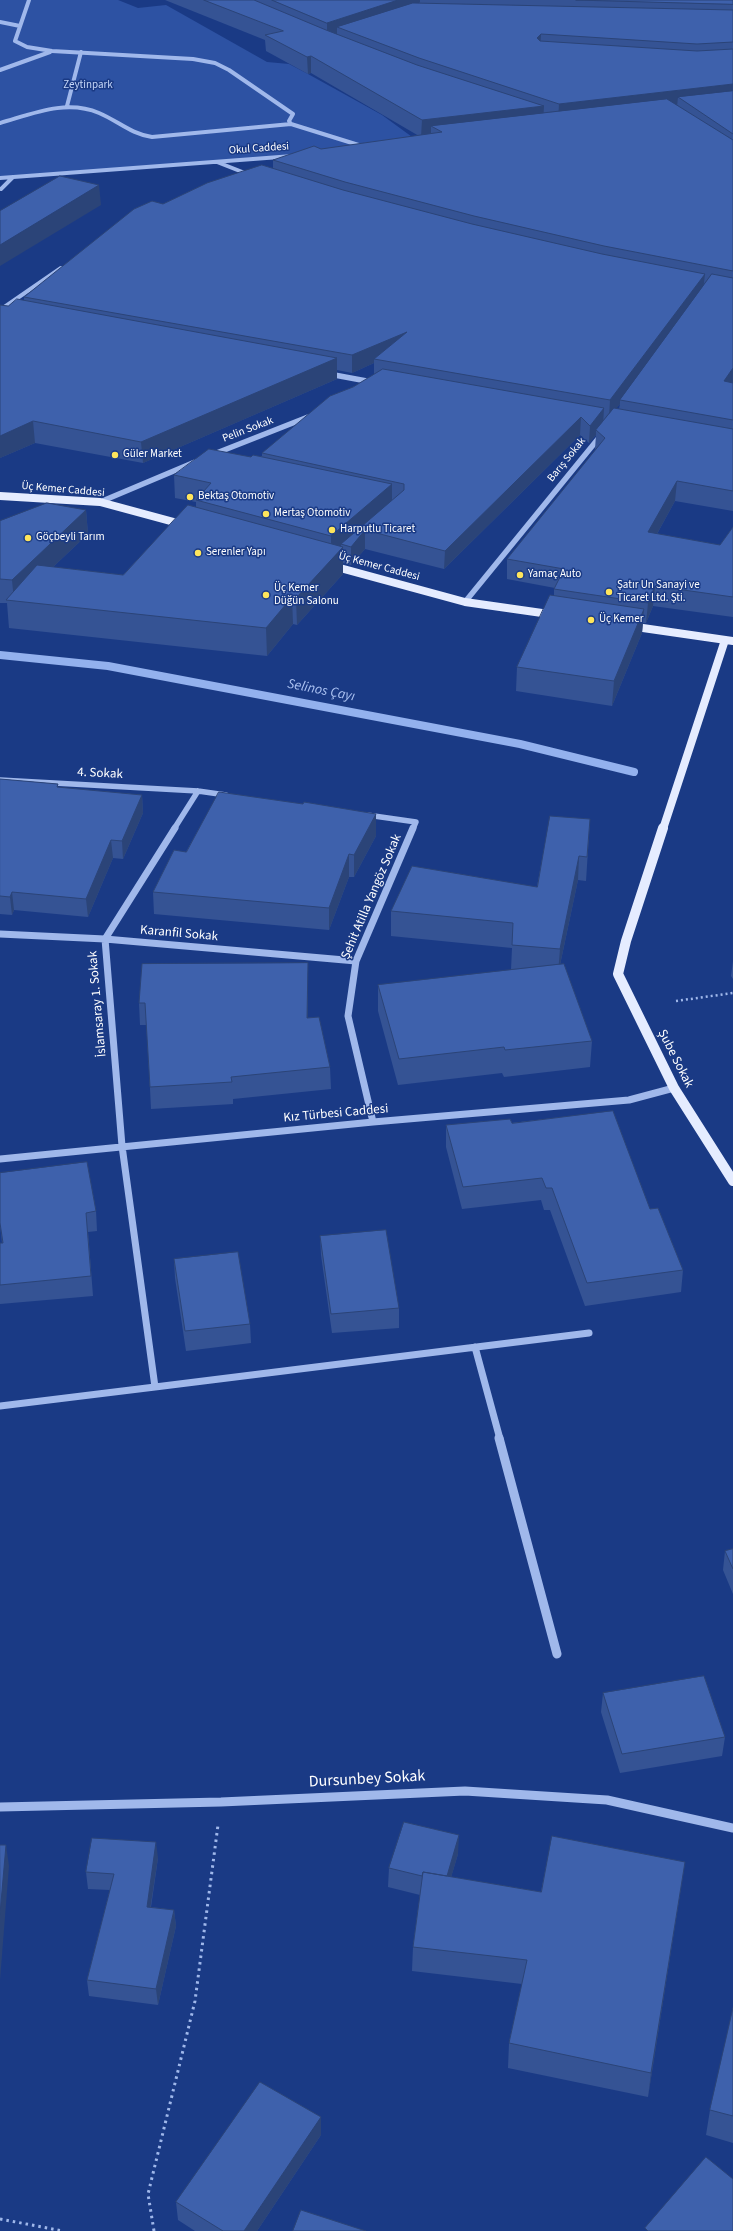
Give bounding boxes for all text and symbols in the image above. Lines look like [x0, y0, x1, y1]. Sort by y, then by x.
park label: Zeytinpark [63, 79, 113, 93]
street label: Okul Caddesi [228, 140, 290, 158]
street label: Pelin Sokak [221, 414, 275, 446]
street label: Barış Sokak [545, 435, 589, 485]
place label: Güler Market [123, 448, 182, 462]
marker: Güler Market [110, 450, 120, 460]
street label: Üç Kemer Caddesi [21, 480, 105, 500]
place label: Bektaş Otomotiv [198, 490, 274, 504]
marker: Bektaş Otomotiv [185, 492, 195, 502]
place label: Mertaş Otomotiv [274, 507, 350, 521]
marker: Mertaş Otomotiv [261, 509, 271, 519]
place label: Harputlu Ticaret [340, 523, 415, 537]
marker: Harputlu Ticaret [327, 525, 337, 535]
place label: Göçbeyli Tarım [36, 531, 105, 545]
marker: Göçbeyli Tarım [23, 533, 33, 543]
place label: Serenler Yapı [206, 546, 266, 560]
marker: Serenler Yapı [193, 548, 203, 558]
street label: Üç Kemer Caddesi [337, 550, 421, 584]
place label: Yamaç Auto [528, 568, 581, 582]
marker: Yamaç Auto [515, 570, 525, 580]
place label: Şatır Un Sanayi ve Ticaret Ltd. Şti. [617, 579, 700, 605]
place label: Üç Kemer Düğün Salonu [274, 582, 339, 608]
marker: Şatır Un Sanayi ve Ticaret Ltd. Şti. [604, 587, 614, 597]
marker: Üç Kemer Düğün Salonu [261, 590, 271, 600]
place label: Üç Kemer [599, 613, 643, 627]
marker: Üç Kemer [586, 615, 596, 625]
water label: Selinos Çayı [286, 676, 356, 706]
street label: 4. Sokak [77, 765, 123, 783]
street label: Şehit Atilla Yangöz Sokak [339, 832, 405, 962]
street label: Karanfil Sokak [139, 923, 219, 945]
street label: İslamsaray 1. Sokak [86, 950, 110, 1058]
street label: Şube Sokak [654, 1027, 696, 1091]
street label: Kız Türbesi Caddesi [283, 1102, 389, 1126]
street label: Dursunbey Sokak [308, 1767, 426, 1793]

